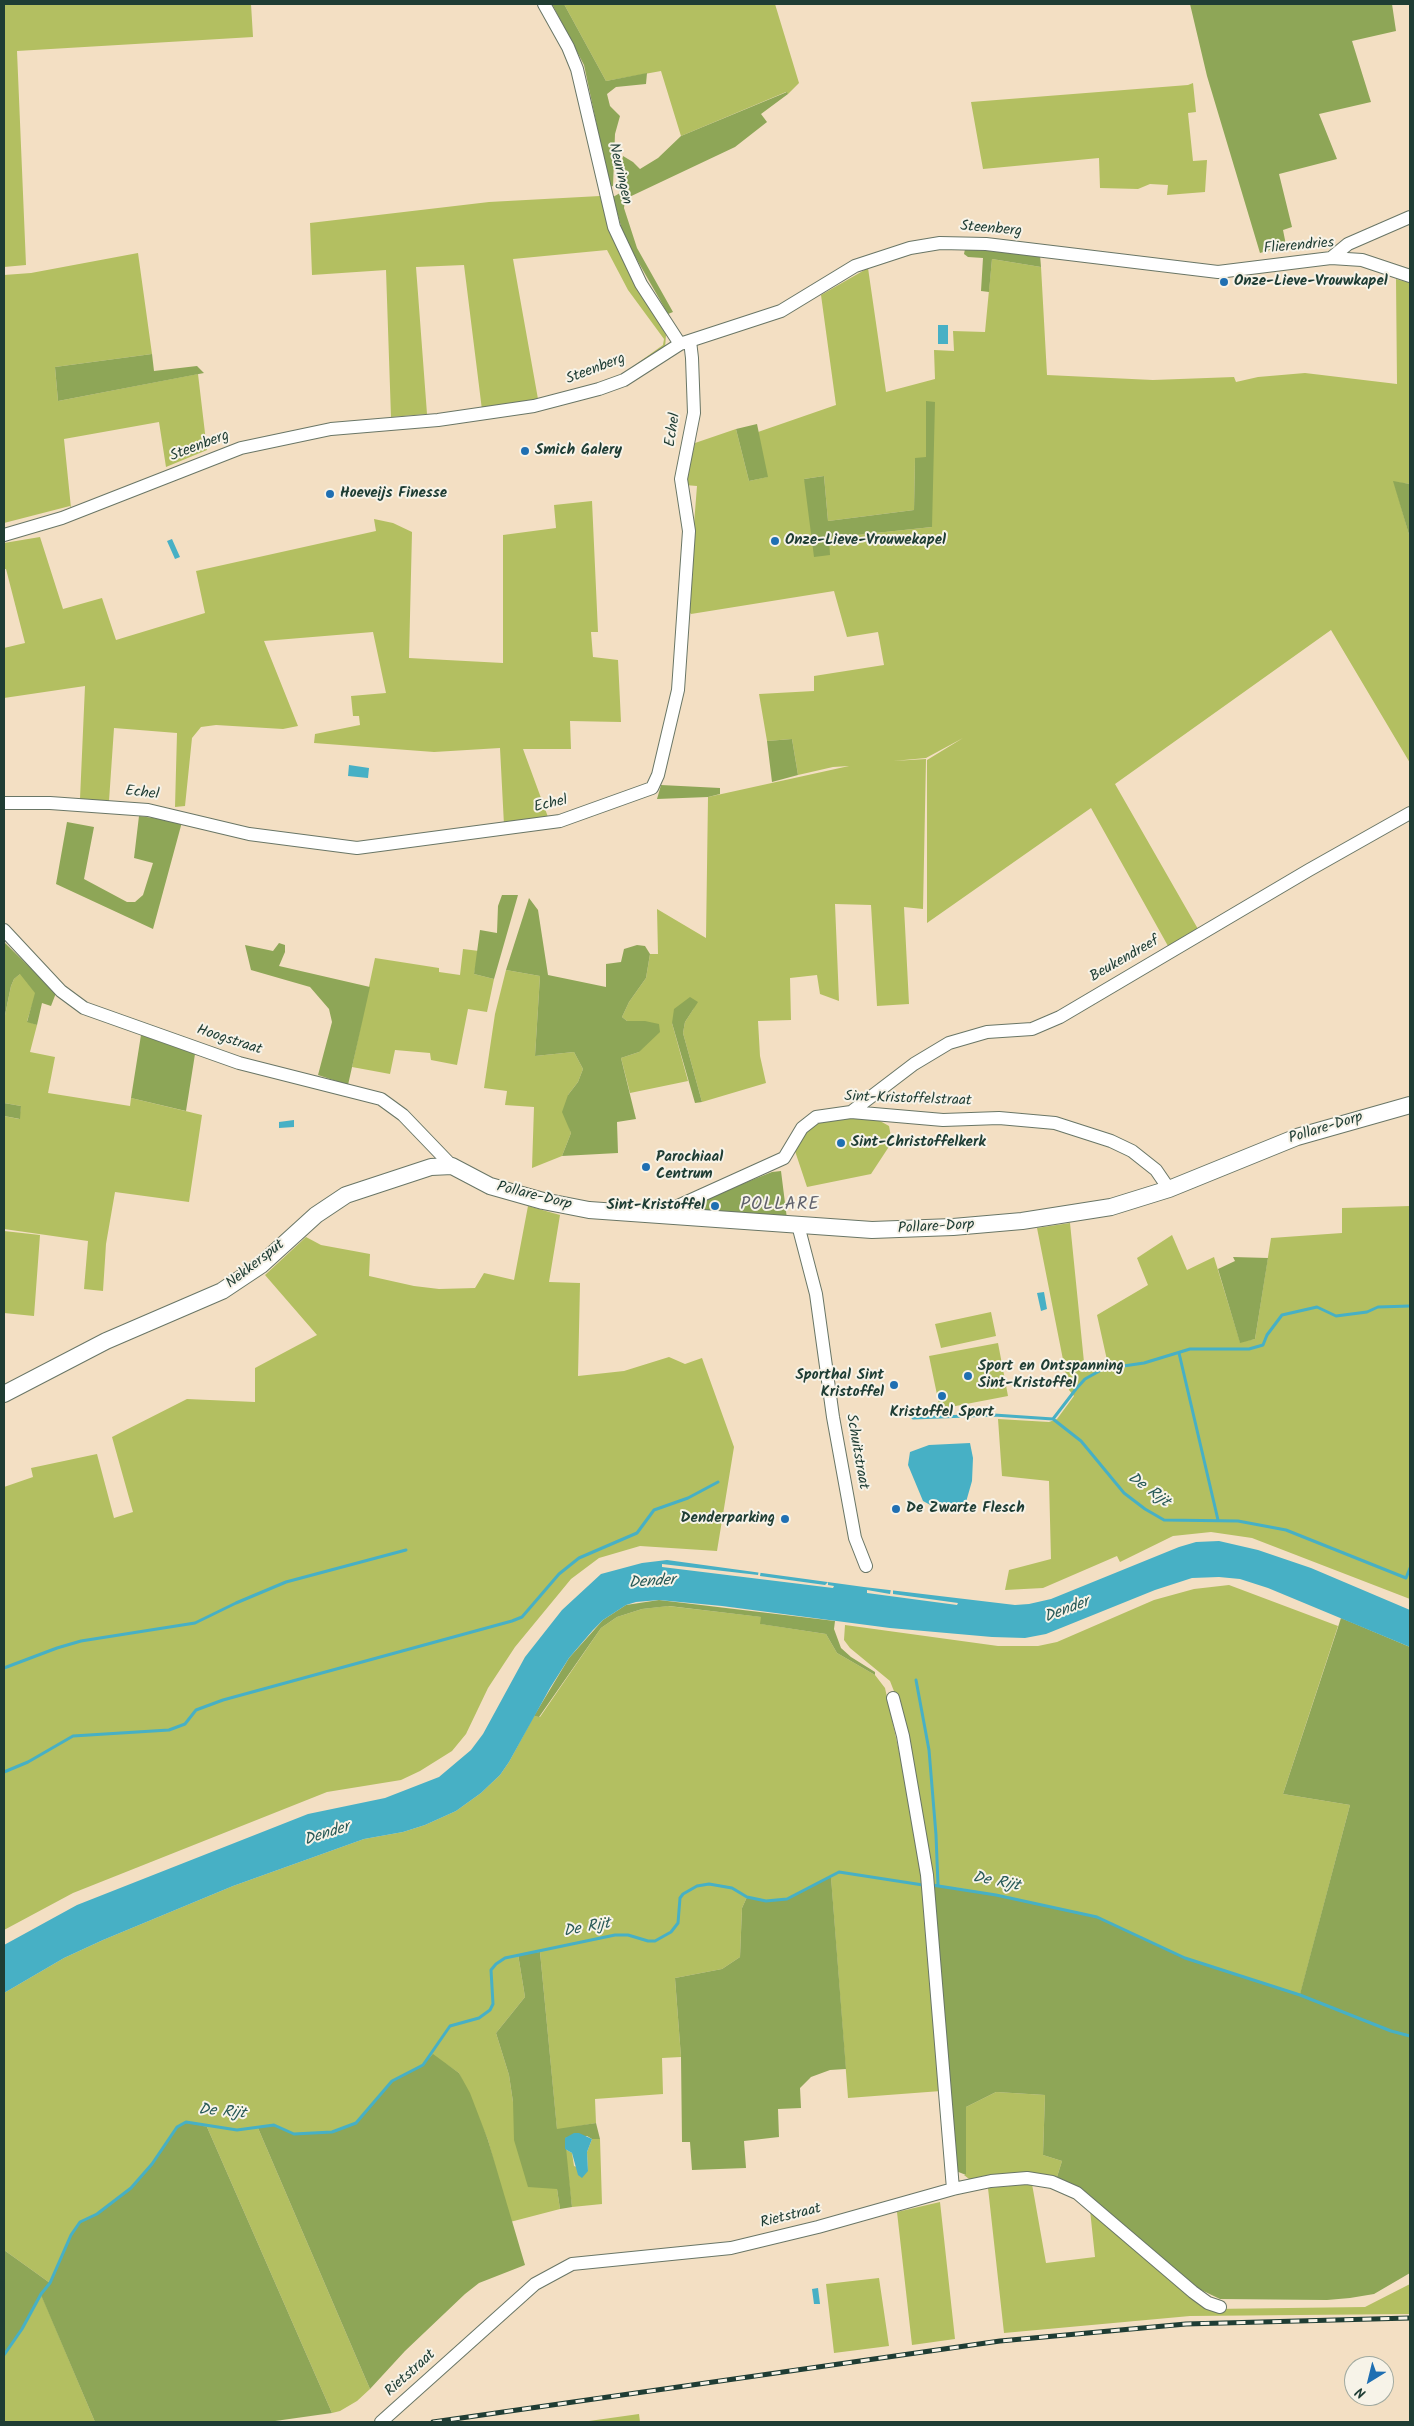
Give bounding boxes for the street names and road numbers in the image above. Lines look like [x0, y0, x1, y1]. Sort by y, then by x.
street label: Neuringen [603, 142, 635, 206]
street label: Steenberg [959, 218, 1023, 242]
street label: Flierendries [1263, 235, 1335, 259]
street label: Steenberg [564, 350, 628, 390]
street label: Echel [662, 412, 686, 448]
street label: Steenberg [168, 427, 232, 467]
street label: Echel [124, 783, 160, 805]
street label: Echel [532, 792, 570, 818]
street label: Beukendreef [1087, 933, 1163, 987]
street label: Hoogstraat [194, 1022, 264, 1060]
street label: Sint-Kristoffelstraat [844, 1089, 972, 1111]
street label: Pollare-Dorp [1287, 1109, 1365, 1149]
street label: Pollare-Dorp [495, 1179, 573, 1215]
street label: Pollare-Dorp [897, 1217, 975, 1239]
street label: Nekkersput [223, 1237, 289, 1293]
street label: Schuitstraat [841, 1413, 871, 1491]
street label: Rietstraat [759, 2201, 823, 2233]
street label: Rietstraat [382, 2347, 440, 2401]

